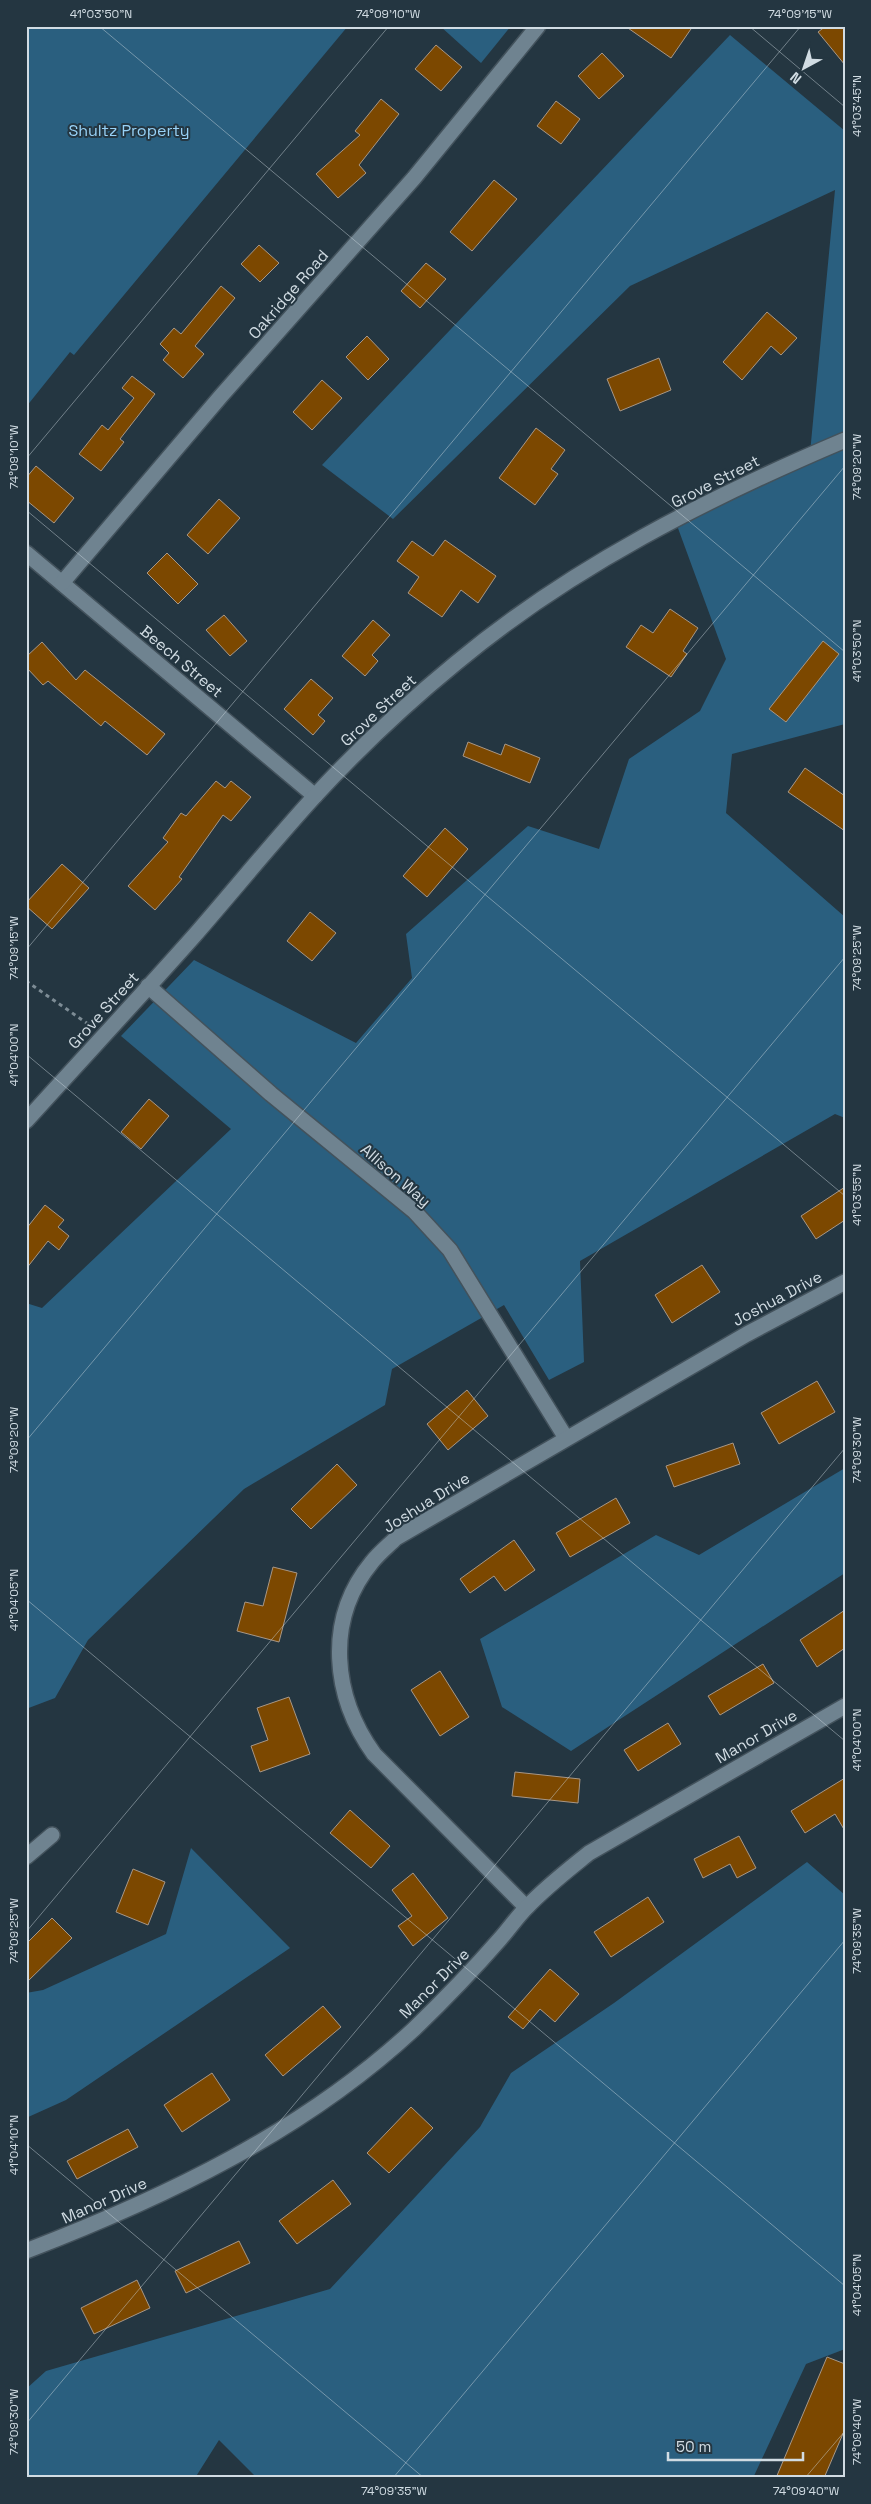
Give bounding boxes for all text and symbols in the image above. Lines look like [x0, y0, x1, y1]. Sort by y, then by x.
text: 41°03'50"N [70, 6, 132, 22]
text: 74°09'10"W [356, 6, 421, 22]
text: 74°09'15"W [768, 6, 832, 22]
north arrow [778, 42, 828, 92]
text: N [786, 68, 805, 88]
text: 41°03'45"N [849, 75, 865, 137]
park label: Shultz Property [68, 120, 190, 141]
street label: Oakridge Road [244, 245, 333, 343]
text: 74°09'10"W [6, 424, 22, 489]
text: 74°09'20"W [849, 433, 865, 500]
street label: Grove Street [667, 450, 763, 513]
text: 41°03'50"N [849, 620, 865, 682]
street label: Beech Street [136, 621, 227, 702]
street label: Grove Street [336, 670, 421, 751]
text: 74°09'15"W [6, 916, 22, 980]
text: 74°09'25"W [849, 924, 865, 991]
street label: Grove Street [63, 967, 144, 1053]
text: 41°04'00"N [6, 1023, 22, 1087]
street label: Allison Way [356, 1139, 435, 1212]
text: 41°03'55"N [849, 1164, 865, 1226]
street label: Joshua Drive [729, 1266, 826, 1331]
text: 74°09'20"W [6, 1406, 22, 1473]
text: 74°09'30"W [849, 1416, 865, 1483]
street label: Joshua Drive [379, 1467, 474, 1537]
text: 41°04'05"N [6, 1569, 22, 1631]
street label: Manor Drive [712, 1705, 801, 1768]
text: 41°04'00"N [849, 1708, 865, 1772]
text: 74°09'25"W [6, 1897, 22, 1964]
text: 74°09'35"W [849, 1907, 865, 1974]
street label: Manor Drive [395, 1944, 474, 2023]
text: 41°04'10"N [6, 2115, 22, 2175]
street label: Manor Drive [58, 2172, 150, 2229]
text: 41°04'05"N [849, 2254, 865, 2316]
text: 74°09'30"W [6, 2388, 22, 2455]
text: 74°09'40"W [849, 2398, 865, 2465]
scale bar [668, 2429, 804, 2461]
text: 50 m [676, 2437, 711, 2456]
text: 74°09'35"W [361, 2483, 428, 2499]
text: 74°09'40"W [773, 2483, 840, 2499]

